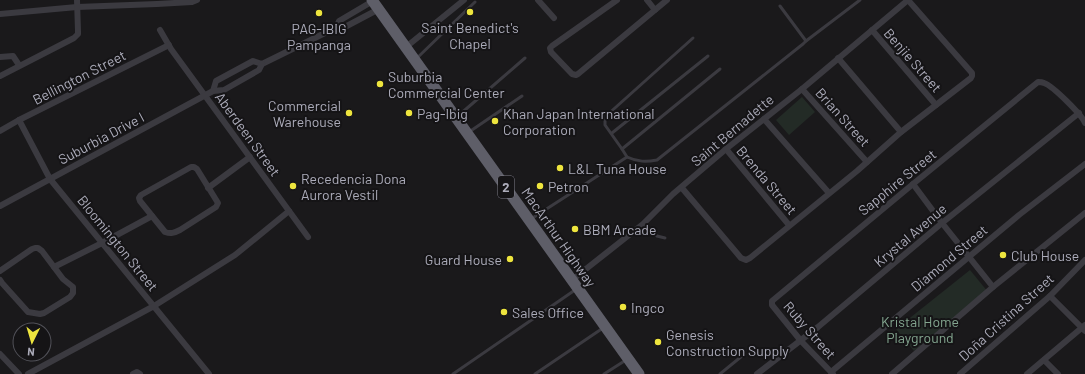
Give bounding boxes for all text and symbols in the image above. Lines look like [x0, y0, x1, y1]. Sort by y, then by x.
marker: Saint Benedict's Chapel [465, 7, 475, 17]
marker: PAG-IBIG Pampanga [314, 8, 324, 18]
place label: Saint Benedict's Chapel [421, 19, 519, 52]
place label: PAG-IBIG Pampanga [287, 20, 351, 53]
street label: Benjie Street [881, 25, 945, 95]
street label: Bellington Street [30, 46, 128, 108]
place label: Suburbia Commercial Center [388, 68, 505, 101]
marker: Suburbia Commercial Center [375, 79, 385, 89]
street label: Brian Street [812, 84, 874, 150]
street label: Aberdeen Street [212, 89, 284, 179]
street label: Saint Bernadette [687, 90, 777, 170]
place label: Commercial Warehouse [268, 97, 341, 130]
place label: Pag-Ibig [417, 105, 468, 122]
place label: Khan Japan International Corporation [503, 105, 655, 138]
street label: Suburbia Drive I [55, 108, 147, 168]
marker: Commercial Warehouse [344, 108, 354, 118]
marker: Pag-Ibig [404, 108, 414, 118]
marker: Khan Japan International Corporation [490, 116, 500, 126]
street label: Brenda Street [733, 142, 801, 218]
street label: Sapphire Street [855, 145, 939, 219]
place label: L&L Tuna House [568, 160, 667, 177]
marker: L&L Tuna House [555, 163, 565, 173]
place label: Recedencia Dona Aurora Vestil [301, 170, 406, 203]
road number: 2 [498, 176, 514, 198]
place label: Petron [548, 178, 589, 195]
marker: Recedencia Dona Aurora Vestil [288, 181, 298, 191]
marker: Petron [535, 181, 545, 191]
street label: MacArthur Highway [518, 184, 600, 290]
street label: Bloomington Street [74, 192, 162, 294]
street label: Krystal Avenue [870, 200, 950, 270]
place label: BBM Arcade [583, 221, 656, 238]
street label: Diamond Street [907, 221, 991, 295]
marker: BBM Arcade [570, 224, 580, 234]
place label: Club House [1011, 247, 1079, 264]
marker: Club House [998, 250, 1008, 260]
place label: Guard House [425, 251, 502, 268]
marker: Guard House [505, 254, 515, 264]
street label: Doña Cristina Street [955, 270, 1057, 364]
street label: Ruby Street [780, 298, 840, 362]
place label: Ingco [631, 299, 665, 316]
marker: Ingco [618, 302, 628, 312]
place label: Sales Office [512, 304, 584, 321]
marker: Sales Office [499, 307, 509, 317]
park label: Kristal Home Playground [881, 313, 959, 346]
north arrow [12, 322, 52, 362]
place label: Genesis Construction Supply [666, 326, 789, 359]
marker: Genesis Construction Supply [653, 337, 663, 347]
text: N [27, 346, 35, 359]

